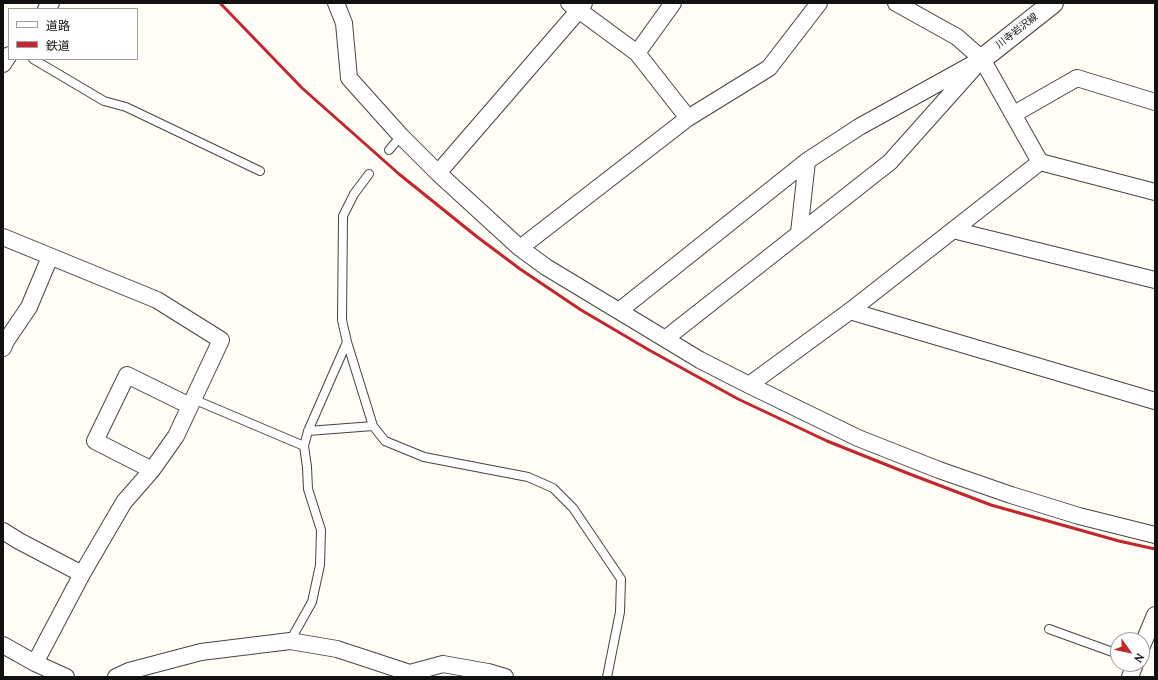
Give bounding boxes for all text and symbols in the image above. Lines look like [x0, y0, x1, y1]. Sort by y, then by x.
legend [8, 8, 138, 60]
street label: 川寺岩沢線 [994, 11, 1040, 51]
text: 道路 [46, 18, 70, 33]
text: 鉄道 [46, 38, 70, 53]
north arrow [1110, 632, 1150, 672]
text: N [1131, 651, 1147, 665]

